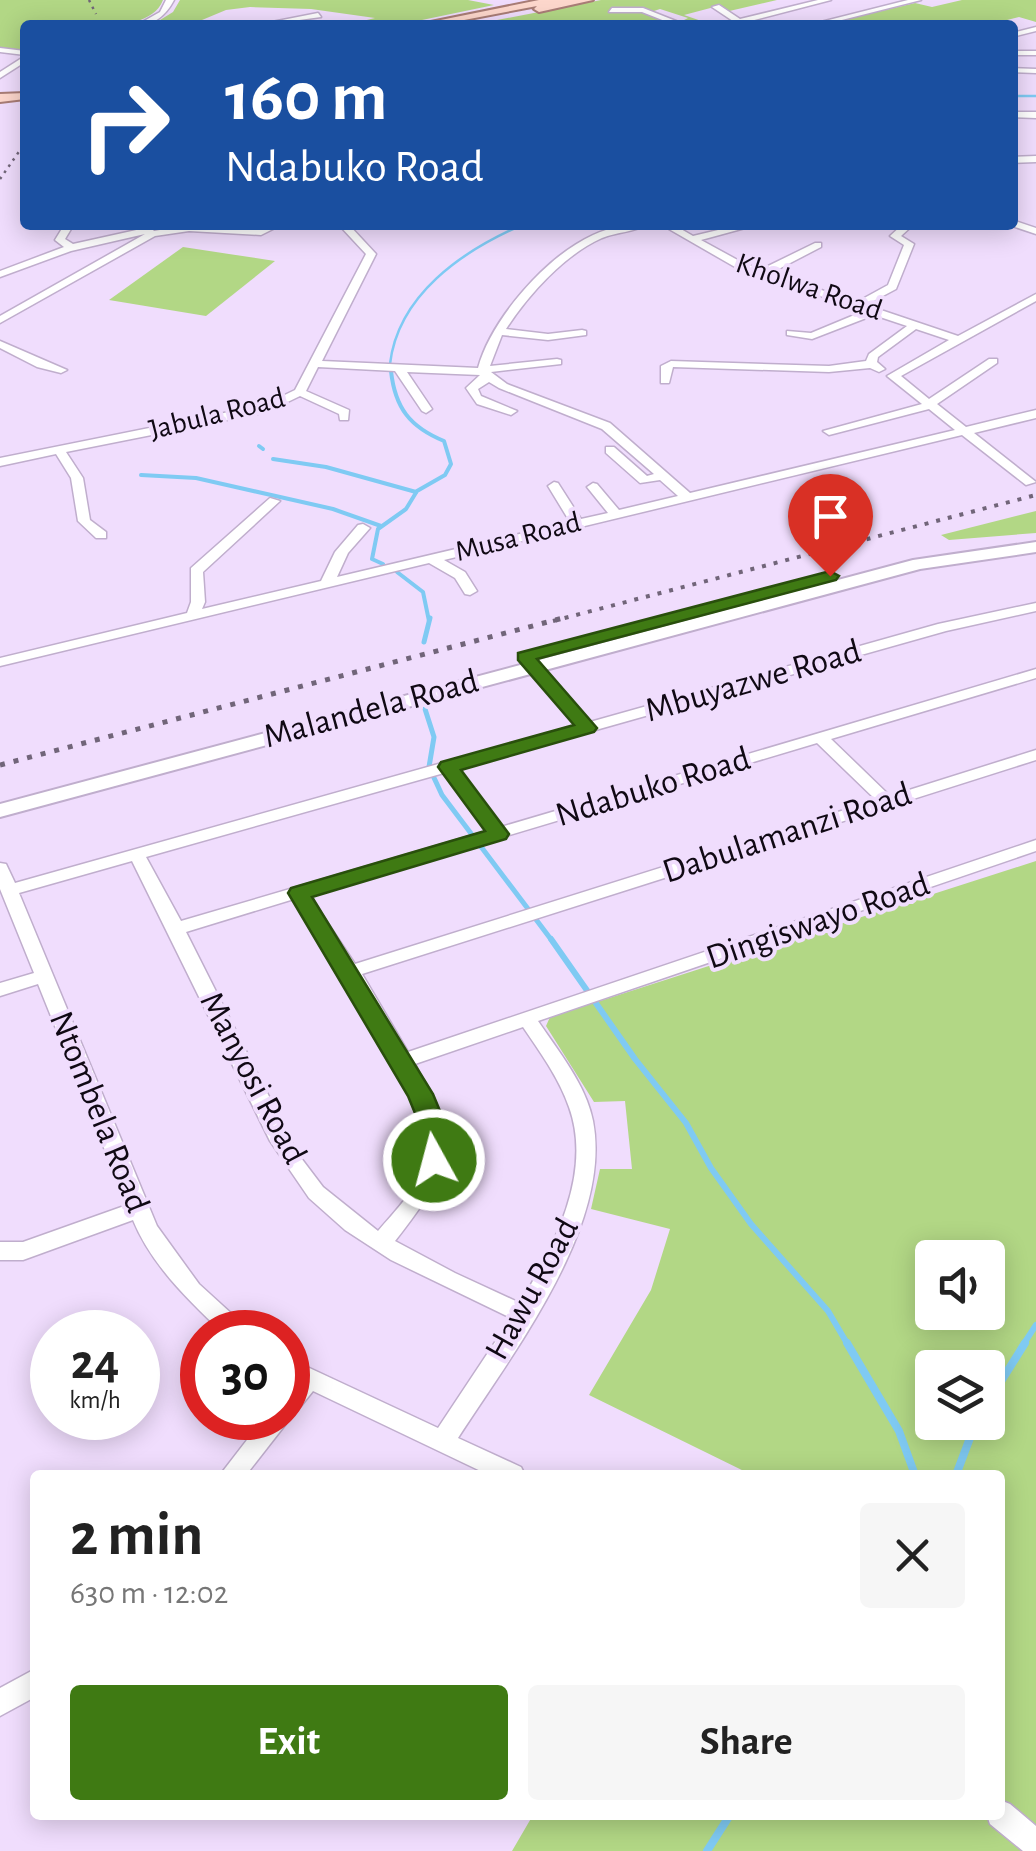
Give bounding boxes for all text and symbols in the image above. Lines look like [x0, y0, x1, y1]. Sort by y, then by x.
icon: right [60, 60, 190, 190]
text: 160 m [225, 63, 388, 133]
text: Ndabuko Road [225, 145, 484, 190]
street label: Kholwa Road [732, 248, 886, 326]
street label: Jabula Road [146, 383, 288, 445]
pin [788, 474, 873, 577]
icon: arrive [803, 489, 858, 544]
street label: Musa Road [452, 507, 584, 567]
street label: Mbuyazwe Road [641, 633, 865, 729]
street label: Malandela Road [260, 664, 482, 754]
street label: Ndabuko Road [552, 741, 754, 833]
street label: Dabulamanzi Road [658, 776, 916, 890]
street label: Dingiswayo Road [702, 866, 934, 976]
street label: Manyosi Road [193, 986, 313, 1170]
street label: Ntombela Road [43, 1007, 155, 1217]
position arrow [382, 1108, 486, 1212]
street label: Hawu Road [479, 1212, 585, 1366]
map controls [915, 1240, 1005, 1440]
button: sound [915, 1240, 1005, 1330]
speed limit sign: 30 [180, 1310, 310, 1440]
text: 24 [71, 1338, 119, 1388]
button: layers [915, 1350, 1005, 1440]
text: km/h [69, 1388, 121, 1413]
button: close [860, 1503, 965, 1608]
text: 2 min [70, 1506, 203, 1566]
text: 630 m · 12:02 [70, 1577, 228, 1609]
button: Exit [70, 1685, 508, 1800]
button: Share [528, 1685, 965, 1800]

